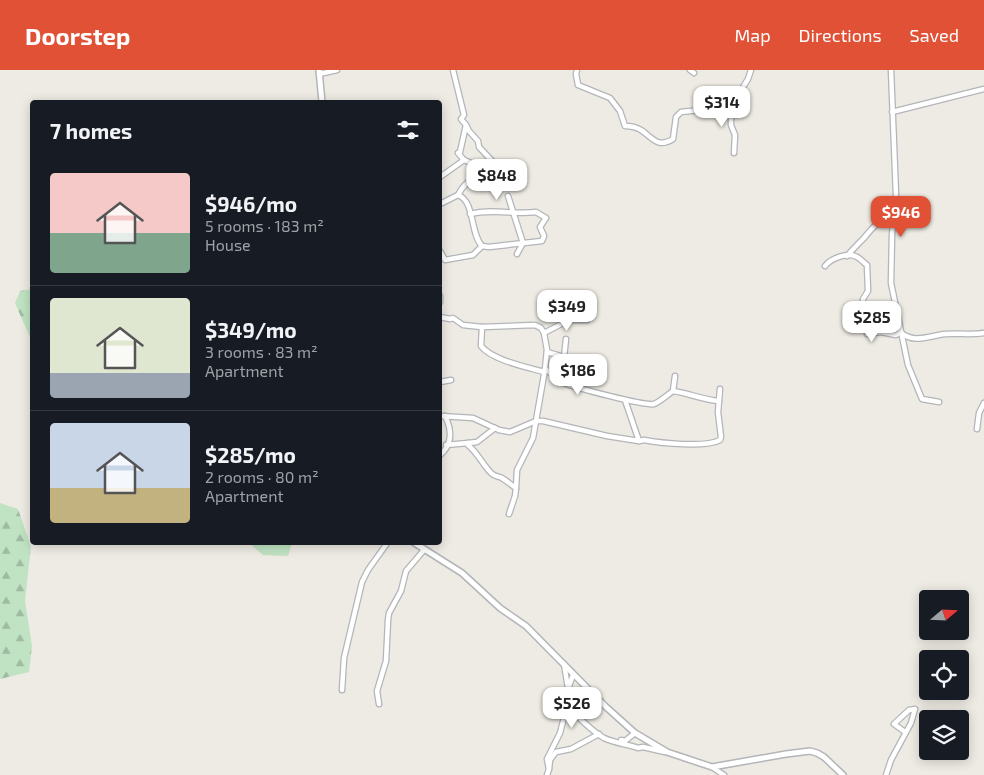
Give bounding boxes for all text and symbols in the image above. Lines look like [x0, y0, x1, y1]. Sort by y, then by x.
text: Doorstep [25, 21, 130, 50]
text: Map [734, 24, 771, 46]
text: Directions [799, 24, 882, 46]
text: Saved [910, 24, 959, 46]
pin: $314 [692, 85, 752, 128]
text: $314 [704, 92, 740, 111]
icon: filters [394, 116, 422, 144]
text: 7 homes [50, 118, 132, 143]
pin: $848 [467, 158, 527, 201]
text: $848 [477, 165, 517, 184]
text: $946/mo [205, 191, 297, 216]
icon: home [90, 193, 150, 253]
pin: $946 [871, 196, 931, 238]
text: $946 [882, 202, 920, 221]
text: 5 rooms · 183 m² [205, 216, 324, 235]
text: House [205, 235, 251, 254]
pin: $349 [537, 290, 597, 332]
text: $349 [548, 296, 586, 315]
pin: $285 [842, 300, 902, 343]
text: $285 [853, 307, 891, 326]
text: $349/mo [205, 317, 297, 342]
icon: home [90, 318, 150, 378]
text: 3 rooms · 83 m² [205, 342, 318, 361]
pin: $186 [548, 354, 608, 396]
text: $186 [560, 360, 596, 379]
text: Apartment [205, 361, 284, 380]
text: $285/mo [205, 442, 296, 467]
icon: home [90, 443, 150, 503]
text: 2 rooms · 80 m² [205, 467, 319, 486]
text: Apartment [205, 486, 284, 505]
north arrow [919, 590, 969, 640]
map controls [919, 590, 969, 760]
button: locate [919, 650, 969, 700]
pin: $526 [542, 686, 602, 729]
text: $526 [554, 693, 590, 712]
button: layers [919, 710, 969, 760]

